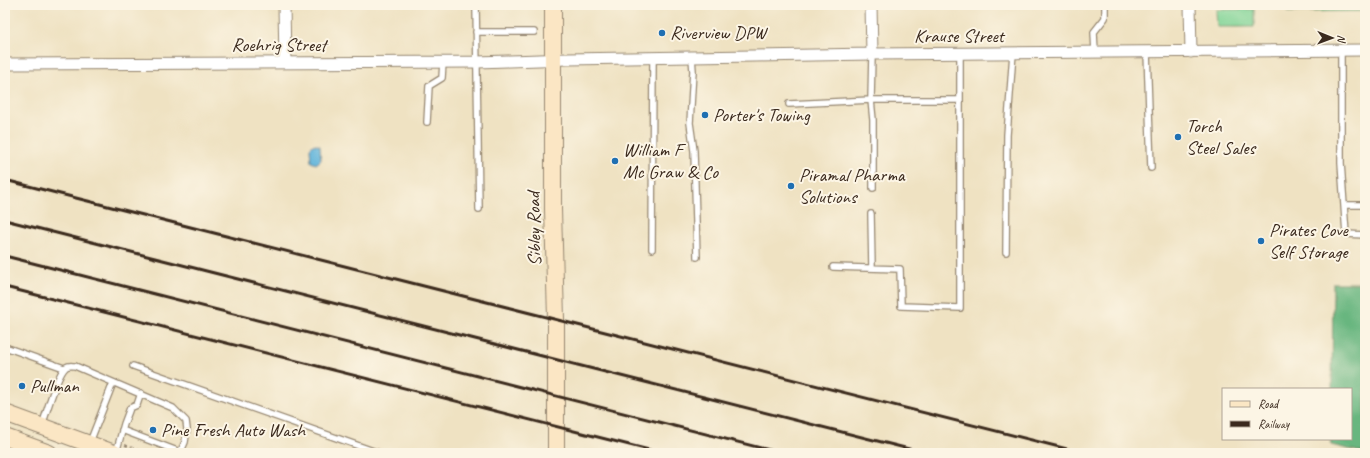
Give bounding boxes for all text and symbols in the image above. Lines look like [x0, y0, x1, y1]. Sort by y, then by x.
north arrow [1312, 18, 1352, 58]
place label: Riverview DPW [670, 21, 768, 45]
street label: Krause Street [914, 24, 1006, 48]
marker: Riverview DPW [657, 28, 667, 38]
street label: Roehrig Street [232, 33, 329, 57]
text: N [1335, 35, 1349, 44]
place label: Porter's Towing [713, 103, 811, 127]
marker: Porter's Towing [700, 110, 710, 120]
place label: Torch Steel Sales [1186, 114, 1257, 160]
marker: Torch Steel Sales [1173, 132, 1183, 142]
place label: William F Mc Graw & Co [623, 138, 719, 184]
marker: William F Mc Graw & Co [610, 156, 620, 166]
place label: Piramal Pharma Solutions [799, 163, 906, 209]
marker: Piramal Pharma Solutions [786, 181, 796, 191]
street label: Sibley Road [521, 188, 547, 266]
place label: Pirates Cove Self Storage [1269, 218, 1350, 264]
marker: Pirates Cove Self Storage [1256, 236, 1266, 246]
place label: Pullman [30, 374, 79, 398]
marker: Pullman [17, 381, 27, 391]
legend [1222, 388, 1352, 440]
text: Road [1258, 396, 1280, 412]
text: Railway [1258, 416, 1290, 432]
place label: Pine Fresh Auto Wash [161, 418, 306, 442]
marker: Pine Fresh Auto Wash [148, 425, 158, 435]

